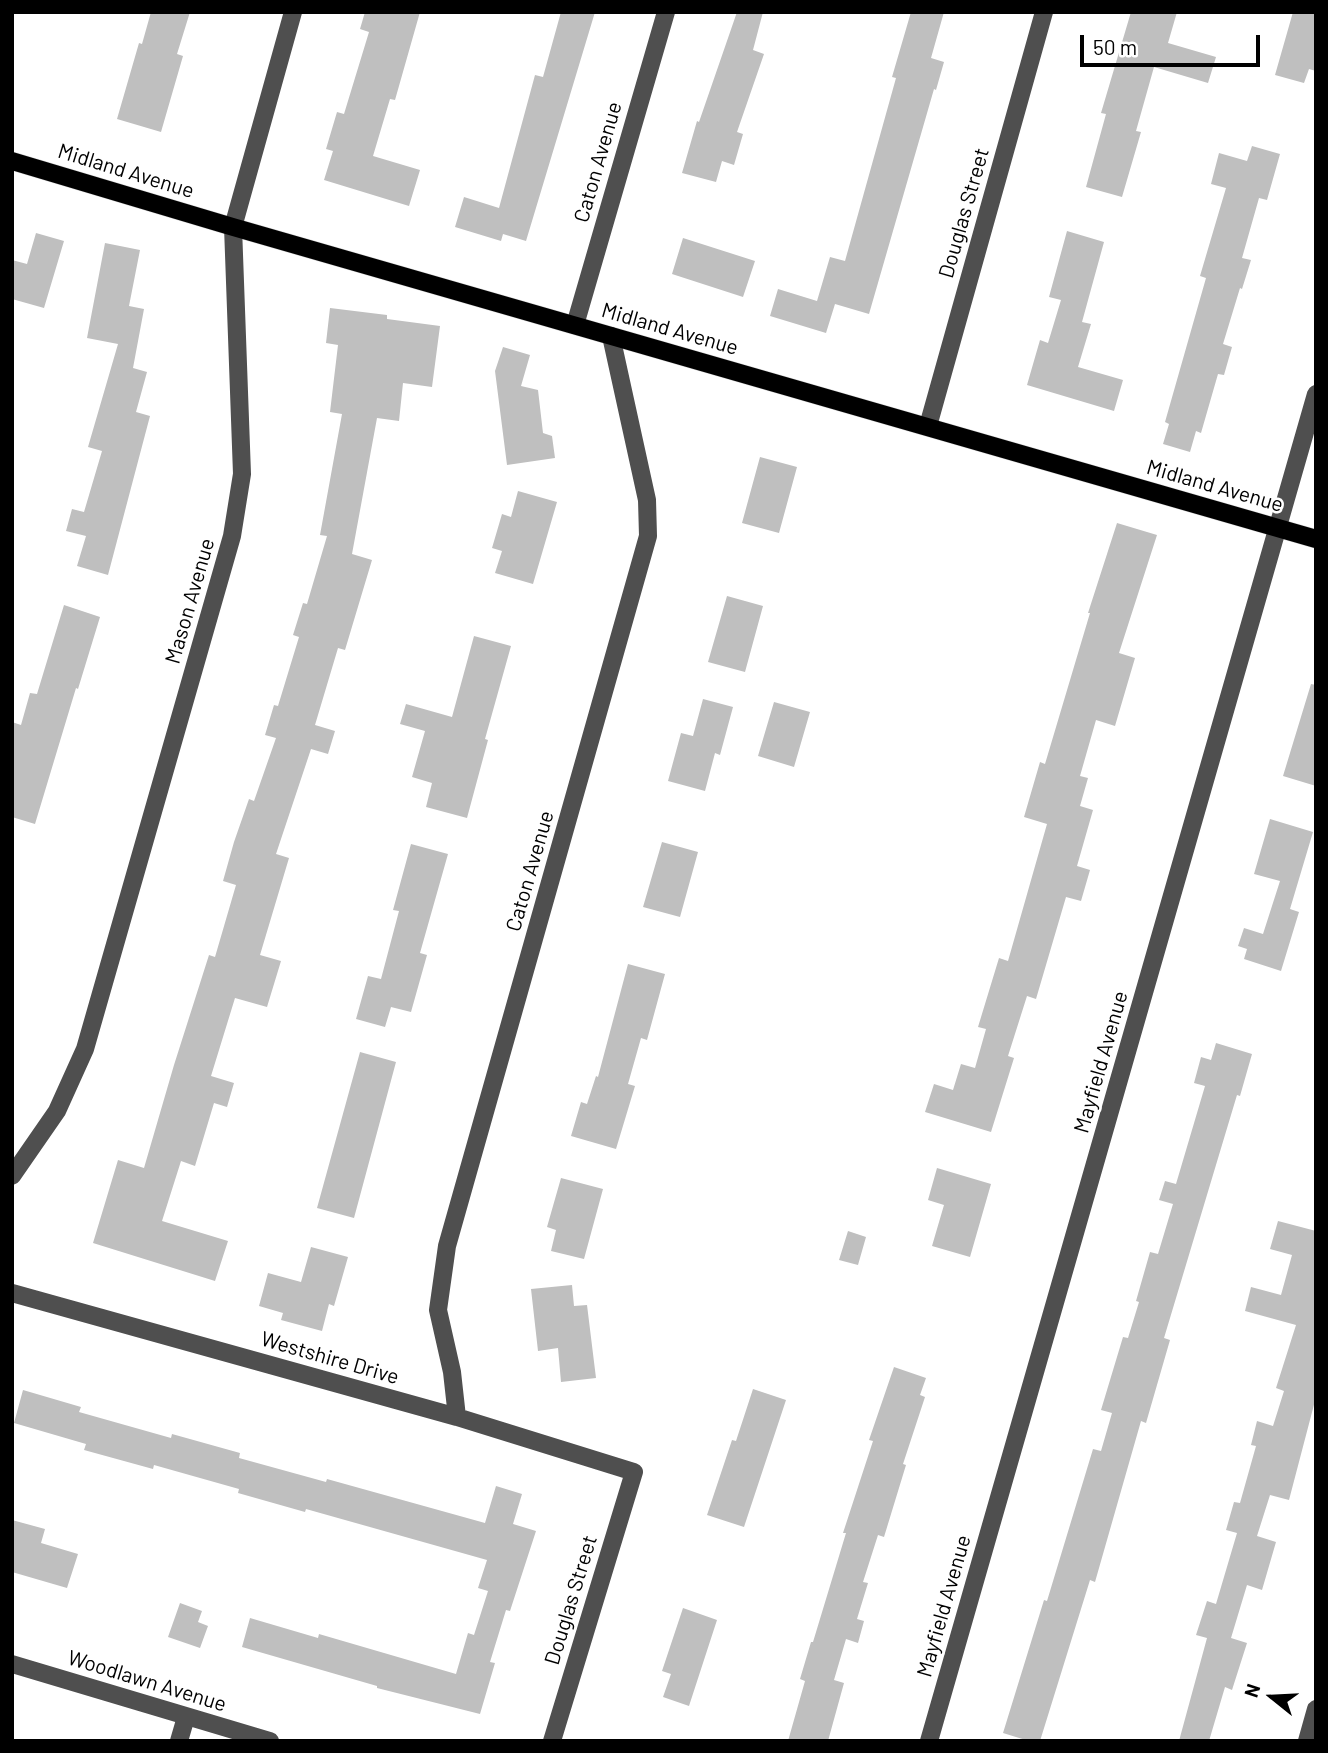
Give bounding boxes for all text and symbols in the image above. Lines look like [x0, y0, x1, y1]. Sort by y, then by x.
scale bar [1083, 21, 1263, 65]
text: 50 m [1093, 34, 1137, 59]
street label: Caton Avenue [569, 99, 627, 225]
street label: Midland Avenue [55, 138, 197, 204]
street label: Douglas Street [933, 145, 995, 281]
street label: Midland Avenue [599, 297, 741, 361]
street label: Midland Avenue [1144, 454, 1286, 518]
street label: Mason Avenue [160, 535, 220, 667]
street label: Caton Avenue [501, 808, 559, 934]
street label: Mayfield Avenue [1069, 988, 1133, 1136]
street label: Westshire Drive [258, 1326, 402, 1390]
street label: Douglas Street [539, 1532, 603, 1668]
street label: Mayfield Avenue [912, 1532, 976, 1680]
street label: Woodlawn Avenue [65, 1645, 229, 1717]
north arrow [1237, 1662, 1307, 1732]
text: N [1239, 1681, 1264, 1700]

